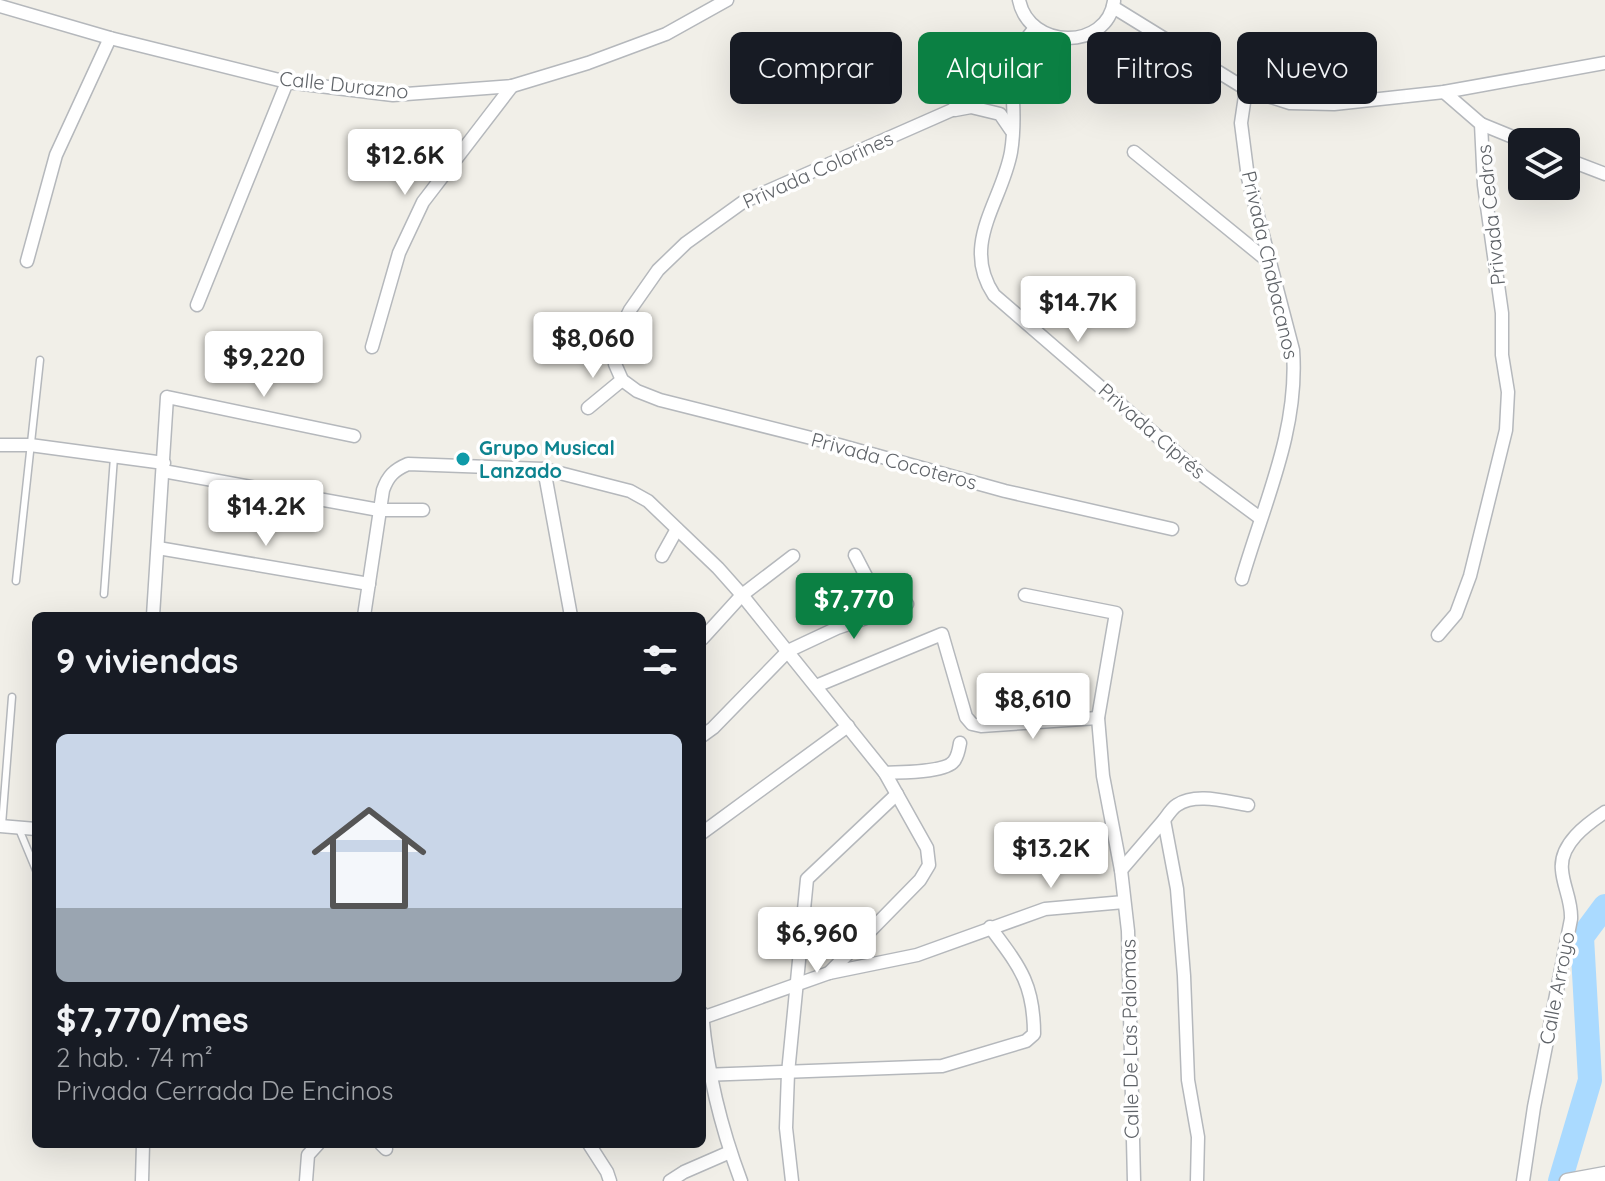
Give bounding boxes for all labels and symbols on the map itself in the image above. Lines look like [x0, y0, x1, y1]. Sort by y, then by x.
street label: Calle Durazno [278, 65, 410, 104]
street label: Privada Colorines [739, 125, 897, 214]
pin: $12.6K [340, 129, 470, 197]
street label: Privada Cedros [1471, 143, 1510, 287]
street label: Privada Chabacanos [1237, 168, 1304, 362]
pin: $14.7K [1013, 276, 1143, 344]
pin: $8,060 [528, 312, 658, 380]
pin: $9,220 [199, 331, 329, 399]
street label: Privada Ciprés [1094, 377, 1211, 484]
street label: Privada Cocoteros [809, 426, 980, 495]
place label: Grupo Musical Lanzado [479, 435, 615, 483]
marker: Grupo Musical Lanzado [454, 450, 472, 468]
pin: $14.2K [201, 480, 331, 548]
pin: $7,770 [789, 573, 919, 641]
pin: $8,610 [968, 673, 1098, 741]
pin: $13.2K [986, 822, 1116, 890]
pin: $6,960 [752, 907, 882, 975]
street label: Calle Arroyo [1533, 929, 1580, 1046]
street label: Calle De Las Palomas [1115, 939, 1144, 1139]

